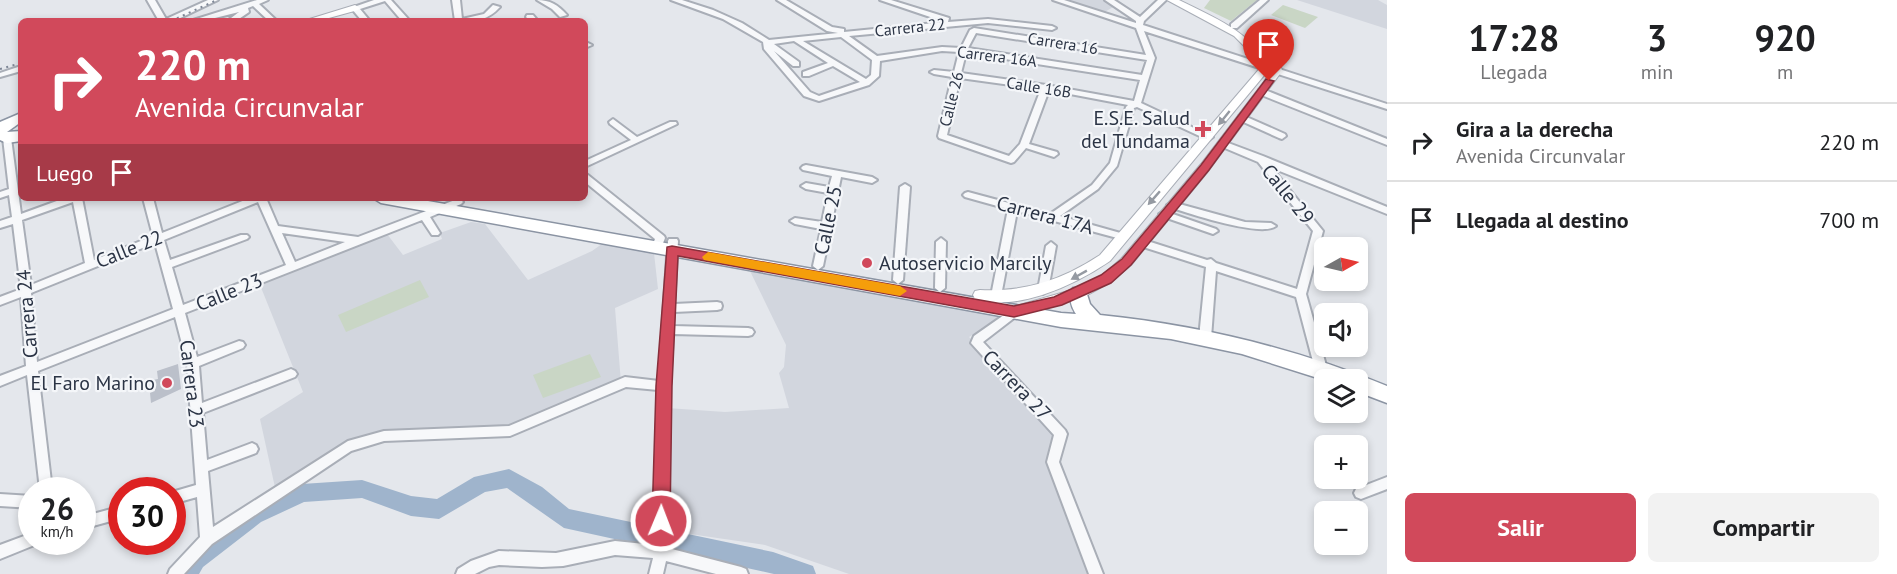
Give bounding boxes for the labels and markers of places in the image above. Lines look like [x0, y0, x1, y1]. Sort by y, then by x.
pin [1243, 19, 1294, 81]
place label: E.S.E. Salud del Tundama [1081, 105, 1190, 154]
marker: E.S.E. Salud del Tundama [1194, 120, 1212, 138]
place label: Autoservicio Marcily [879, 250, 1052, 276]
marker: Autoservicio Marcily [860, 256, 874, 270]
place label: El Faro Marino [30, 370, 155, 396]
marker: El Faro Marino [160, 376, 174, 390]

